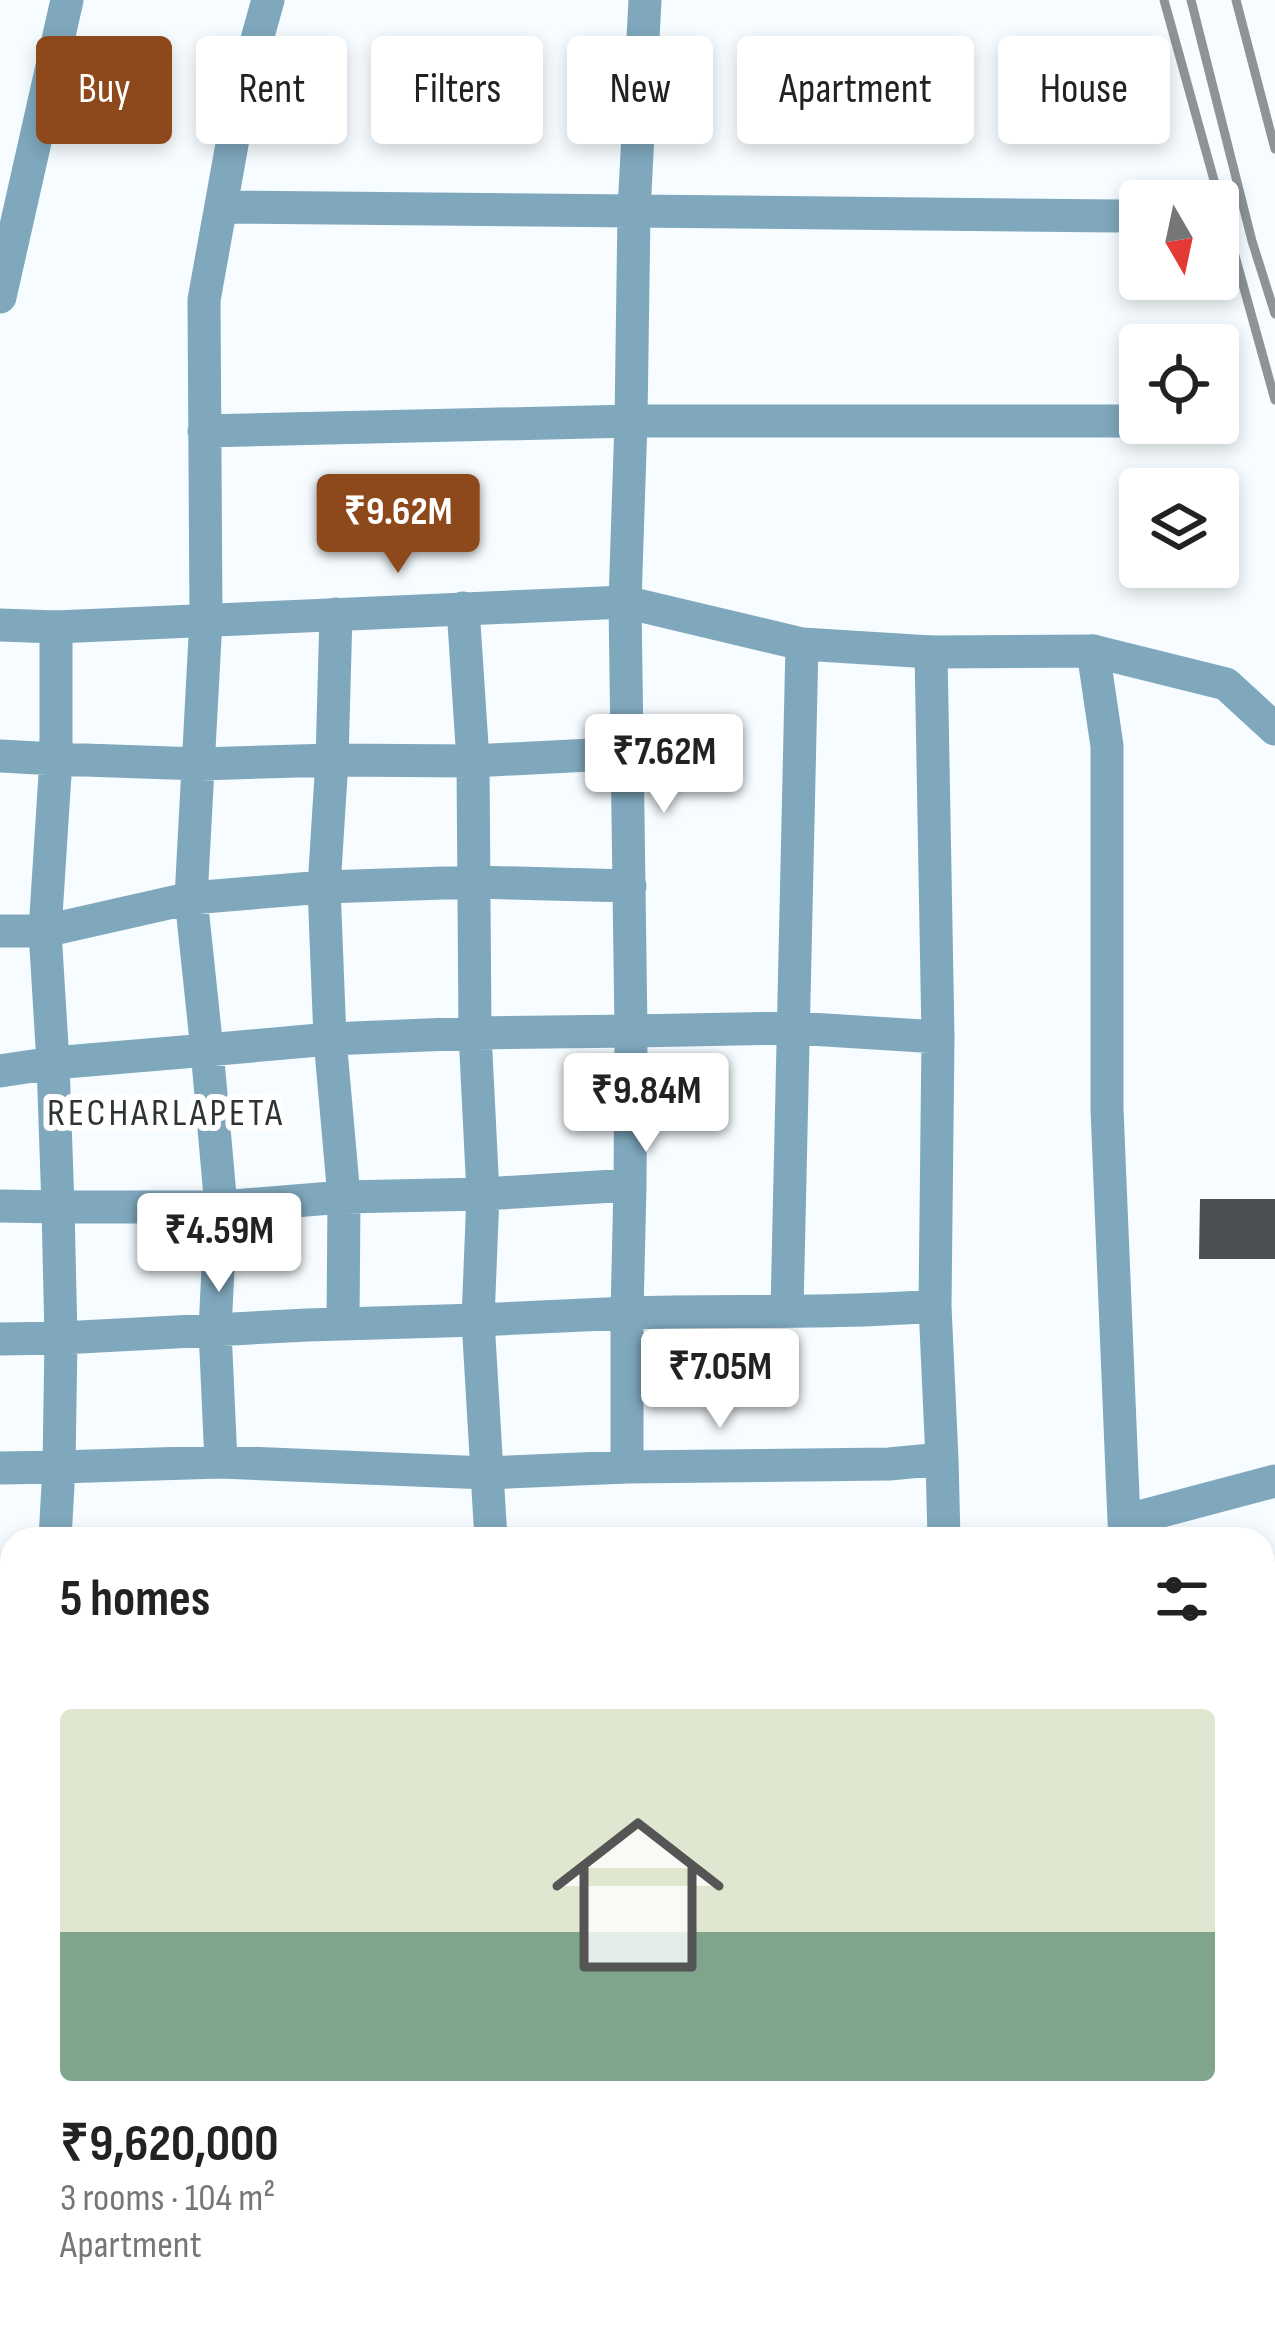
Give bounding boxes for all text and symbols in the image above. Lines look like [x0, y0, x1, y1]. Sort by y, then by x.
chip: Buy [36, 36, 172, 144]
chip: Rent [196, 36, 347, 144]
chip: Filters [371, 36, 543, 144]
chip: New [567, 36, 713, 144]
chip: Apartment [737, 36, 974, 144]
chip: House [998, 36, 1170, 144]
north arrow [1119, 180, 1239, 300]
map controls [1119, 180, 1239, 588]
button: locate [1119, 324, 1239, 444]
button: layers [1119, 468, 1239, 588]
pin: ₹9.62M [300, 474, 496, 576]
text: ₹9.62M [344, 489, 452, 536]
pin: ₹7.62M [566, 714, 762, 816]
text: ₹7.62M [612, 729, 716, 776]
pin: ₹9.84M [548, 1053, 744, 1155]
text: ₹9.84M [591, 1068, 701, 1115]
district label: RECHARLAPETA [47, 1090, 285, 1137]
pin: ₹4.59M [121, 1193, 317, 1295]
text: ₹4.59M [164, 1208, 274, 1255]
pin: ₹7.05M [622, 1329, 818, 1431]
text: ₹7.05M [668, 1344, 772, 1391]
icon: filters [1149, 1566, 1215, 1632]
text: 5 homes [60, 1569, 210, 1630]
icon: home [530, 1787, 746, 2003]
text: ₹9,620,000 [60, 2114, 278, 2175]
text: 3 rooms · 104 m² [60, 2175, 275, 2222]
text: Apartment [60, 2222, 202, 2269]

